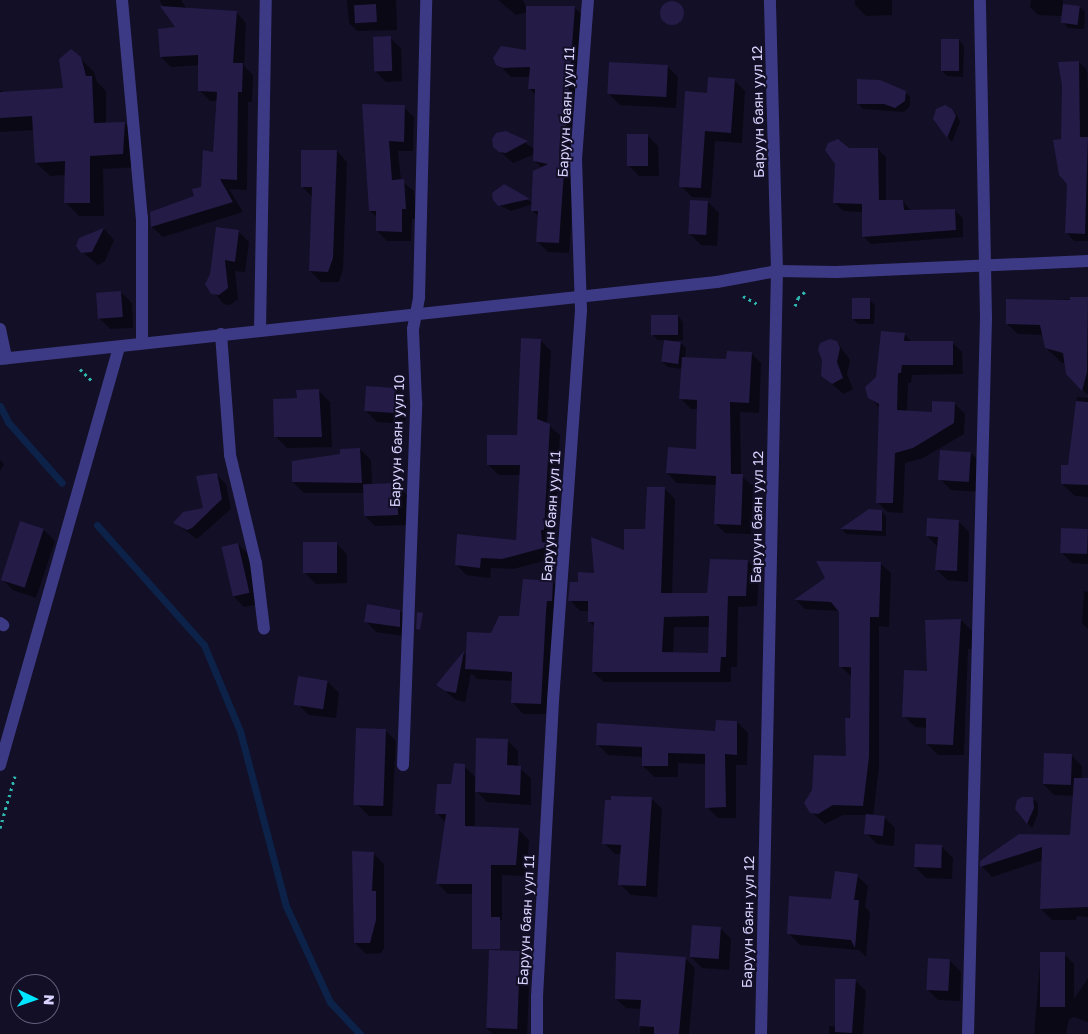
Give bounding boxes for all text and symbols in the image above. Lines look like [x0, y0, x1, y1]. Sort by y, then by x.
street label: Баруун баян уул 11 [554, 46, 578, 178]
street label: Баруун баян уул 12 [748, 46, 768, 178]
street label: Баруун баян уул 10 [386, 374, 408, 508]
street label: Баруун баян уул 11 [538, 450, 564, 582]
street label: Баруун баян уул 12 [747, 451, 767, 583]
street label: Баруун баян уул 11 [514, 854, 538, 986]
street label: Баруун баян уул 12 [738, 856, 758, 988]
north arrow [10, 974, 60, 1024]
text: N [41, 994, 58, 1006]

